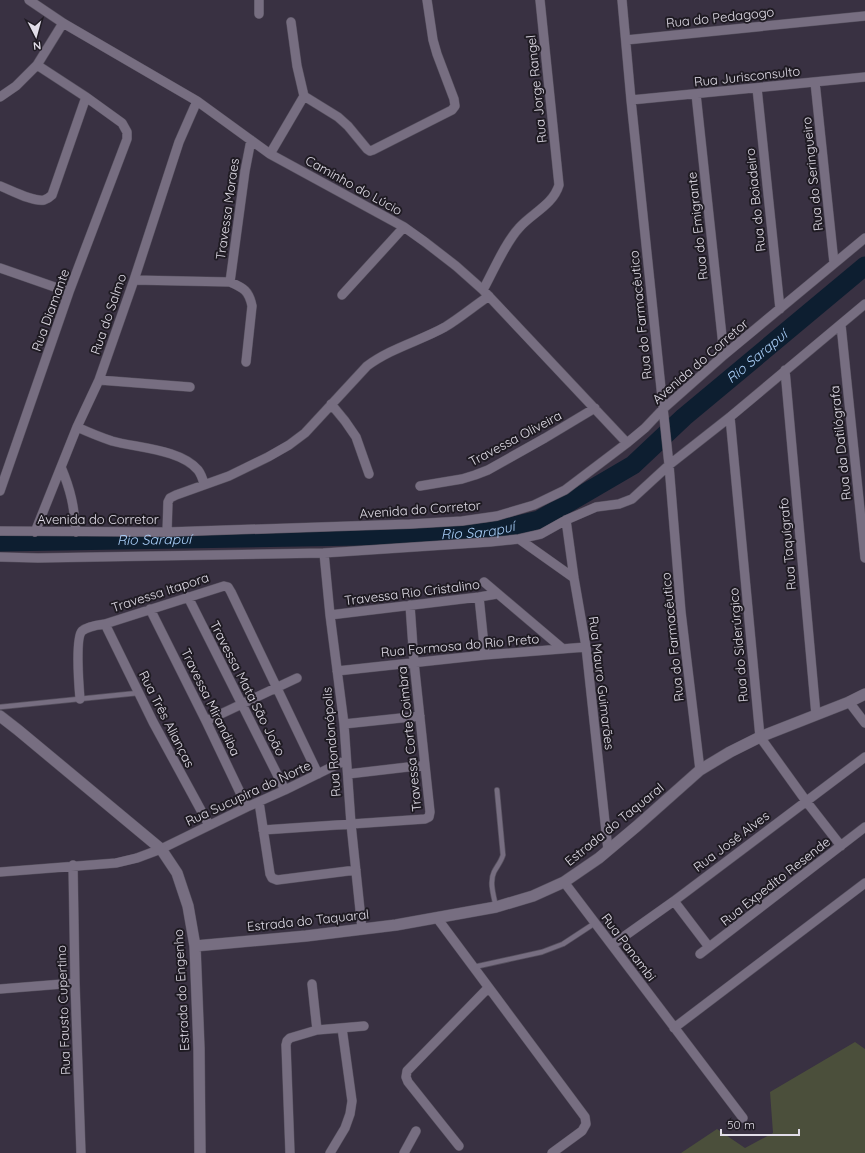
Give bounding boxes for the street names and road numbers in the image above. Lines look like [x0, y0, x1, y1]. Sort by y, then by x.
street label: Rua do Pedagogo [665, 3, 775, 31]
street label: Rua Jorge Rangel [522, 34, 550, 144]
street label: Rua Jurisconsulto [693, 62, 801, 90]
street label: Rua do Seringueiro [798, 116, 826, 232]
street label: Rua do Boiadeiro [742, 147, 768, 253]
street label: Caminho do Lúcio [303, 152, 405, 218]
street label: Travessa Moraes [212, 157, 242, 261]
street label: Rua do Emigrante [683, 171, 711, 281]
street label: Rua do Farmacêutico [625, 250, 655, 380]
street label: Rua Diamante [28, 267, 72, 353]
street label: Rua do Salmo [87, 271, 129, 357]
street label: Avenida do Corretor [649, 315, 751, 407]
street label: Rua da Datilógrafa [826, 385, 854, 501]
street label: Travessa Oliveira [466, 407, 564, 469]
street label: Avenida do Corretor [359, 497, 481, 521]
street label: Rua Taquígrafo [775, 497, 799, 591]
street label: Avenida do Corretor [37, 511, 159, 527]
street label: Travessa Itapora [109, 569, 211, 615]
street label: Rua do Farmacêutico [657, 572, 687, 702]
street label: Travessa Rio Cristalino [343, 576, 481, 608]
street label: Rua do Siderúrgico [725, 587, 751, 703]
street label: Rua Mauro Guimarães [586, 615, 618, 751]
street label: Travessa Mata São João [207, 618, 289, 758]
street label: Rua Formosa do Rio Preto [380, 630, 540, 660]
street label: Travessa Mirandiba [178, 646, 244, 758]
street label: Travessa Corte Coimbra [393, 666, 425, 812]
street label: Rua Três Alianças [136, 668, 198, 770]
street label: Rua Rondonópolis [318, 686, 344, 798]
street label: Rua Sucupira do Norte [183, 757, 313, 829]
street label: Estrada do Taquaral [561, 779, 667, 869]
street label: Rua José Alves [690, 807, 772, 875]
street label: Rua Expedito Resende [717, 833, 833, 929]
street label: Estrada do Taquaral [246, 906, 370, 934]
street label: Rua Panambi [598, 910, 660, 984]
street label: Estrada do Engenho [170, 928, 192, 1051]
street label: Rua Fausto Cupertino [53, 945, 73, 1075]

